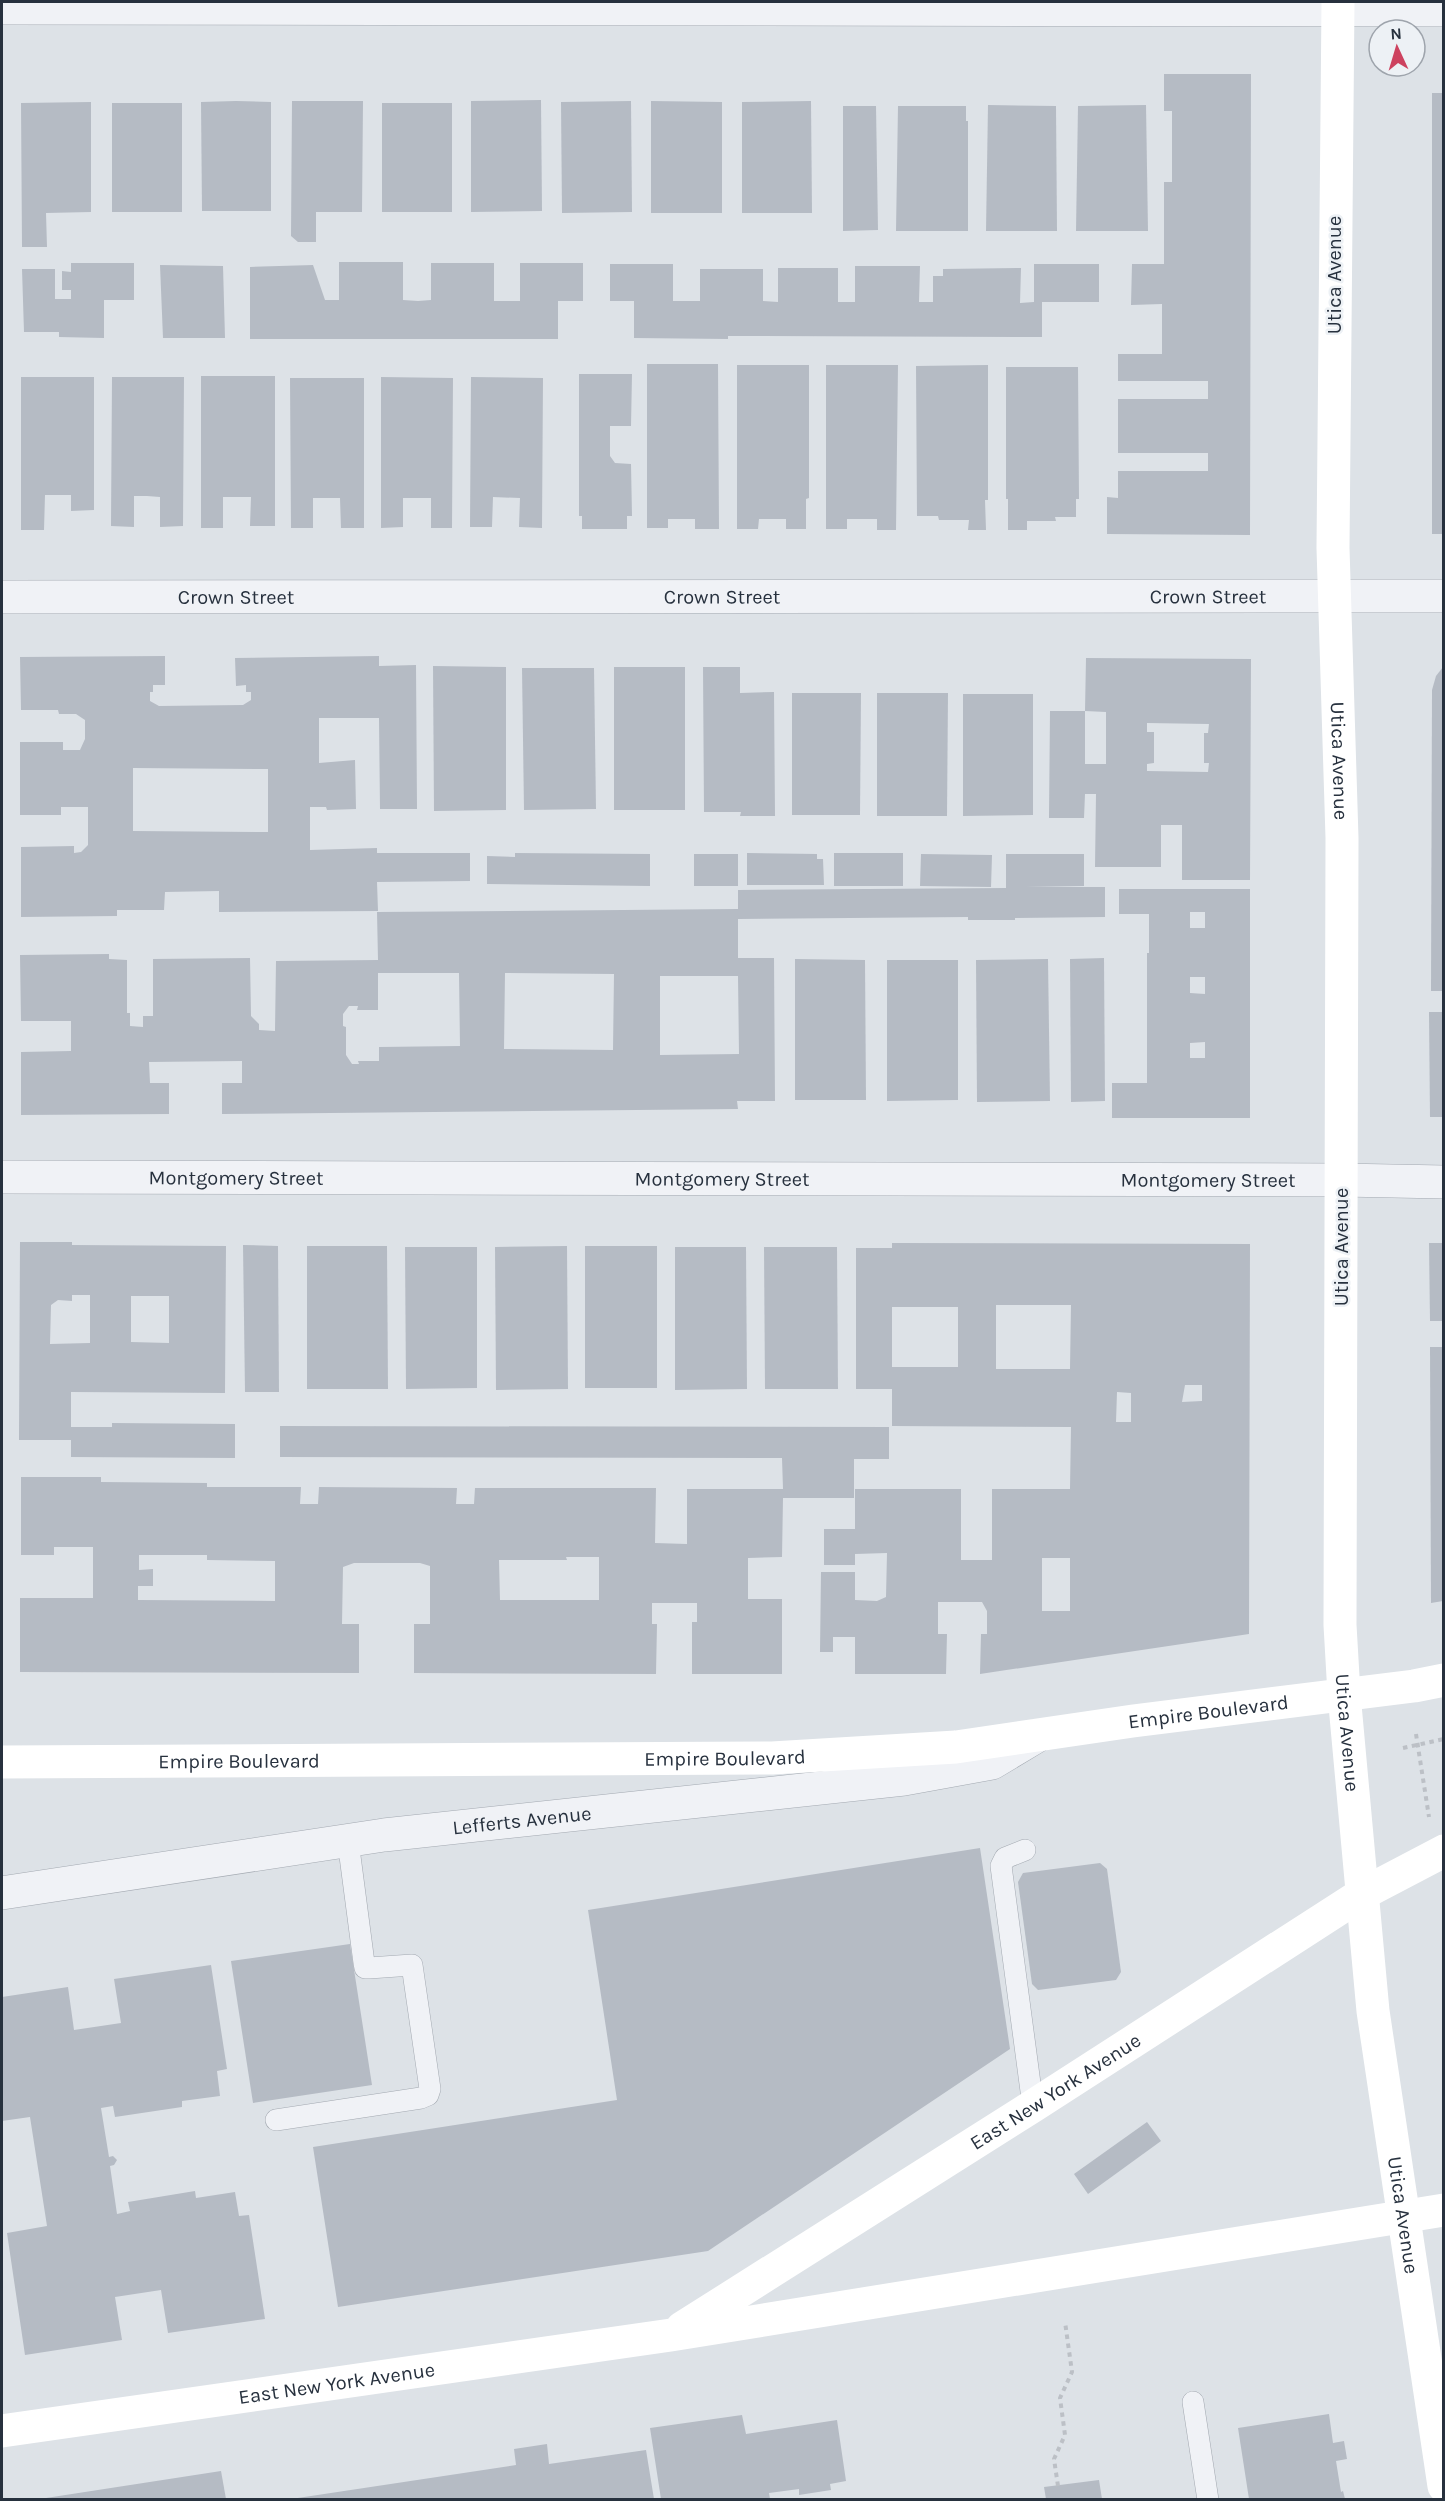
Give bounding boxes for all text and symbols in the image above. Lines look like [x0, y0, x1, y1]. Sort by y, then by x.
north arrow [1367, 18, 1427, 78]
text: N [1390, 24, 1402, 43]
street label: Utica Avenue [1323, 216, 1346, 334]
street label: Crown Street [664, 585, 781, 609]
street label: Crown Street [1150, 585, 1267, 608]
street label: Crown Street [178, 586, 295, 609]
street label: Utica Avenue [1326, 701, 1352, 820]
street label: Montgomery Street [148, 1166, 324, 1190]
street label: Montgomery Street [634, 1167, 810, 1191]
street label: Montgomery Street [1120, 1169, 1296, 1192]
street label: Utica Avenue [1330, 1188, 1353, 1306]
street label: Utica Avenue [1331, 1673, 1364, 1793]
street label: Empire Boulevard [1127, 1691, 1290, 1734]
street label: Empire Boulevard [644, 1745, 806, 1771]
street label: Empire Boulevard [158, 1749, 320, 1773]
street label: Lefferts Avenue [451, 1802, 592, 1840]
street label: East New York Avenue [966, 2029, 1145, 2155]
street label: Utica Avenue [1383, 2155, 1423, 2276]
street label: East New York Avenue [237, 2358, 436, 2409]

